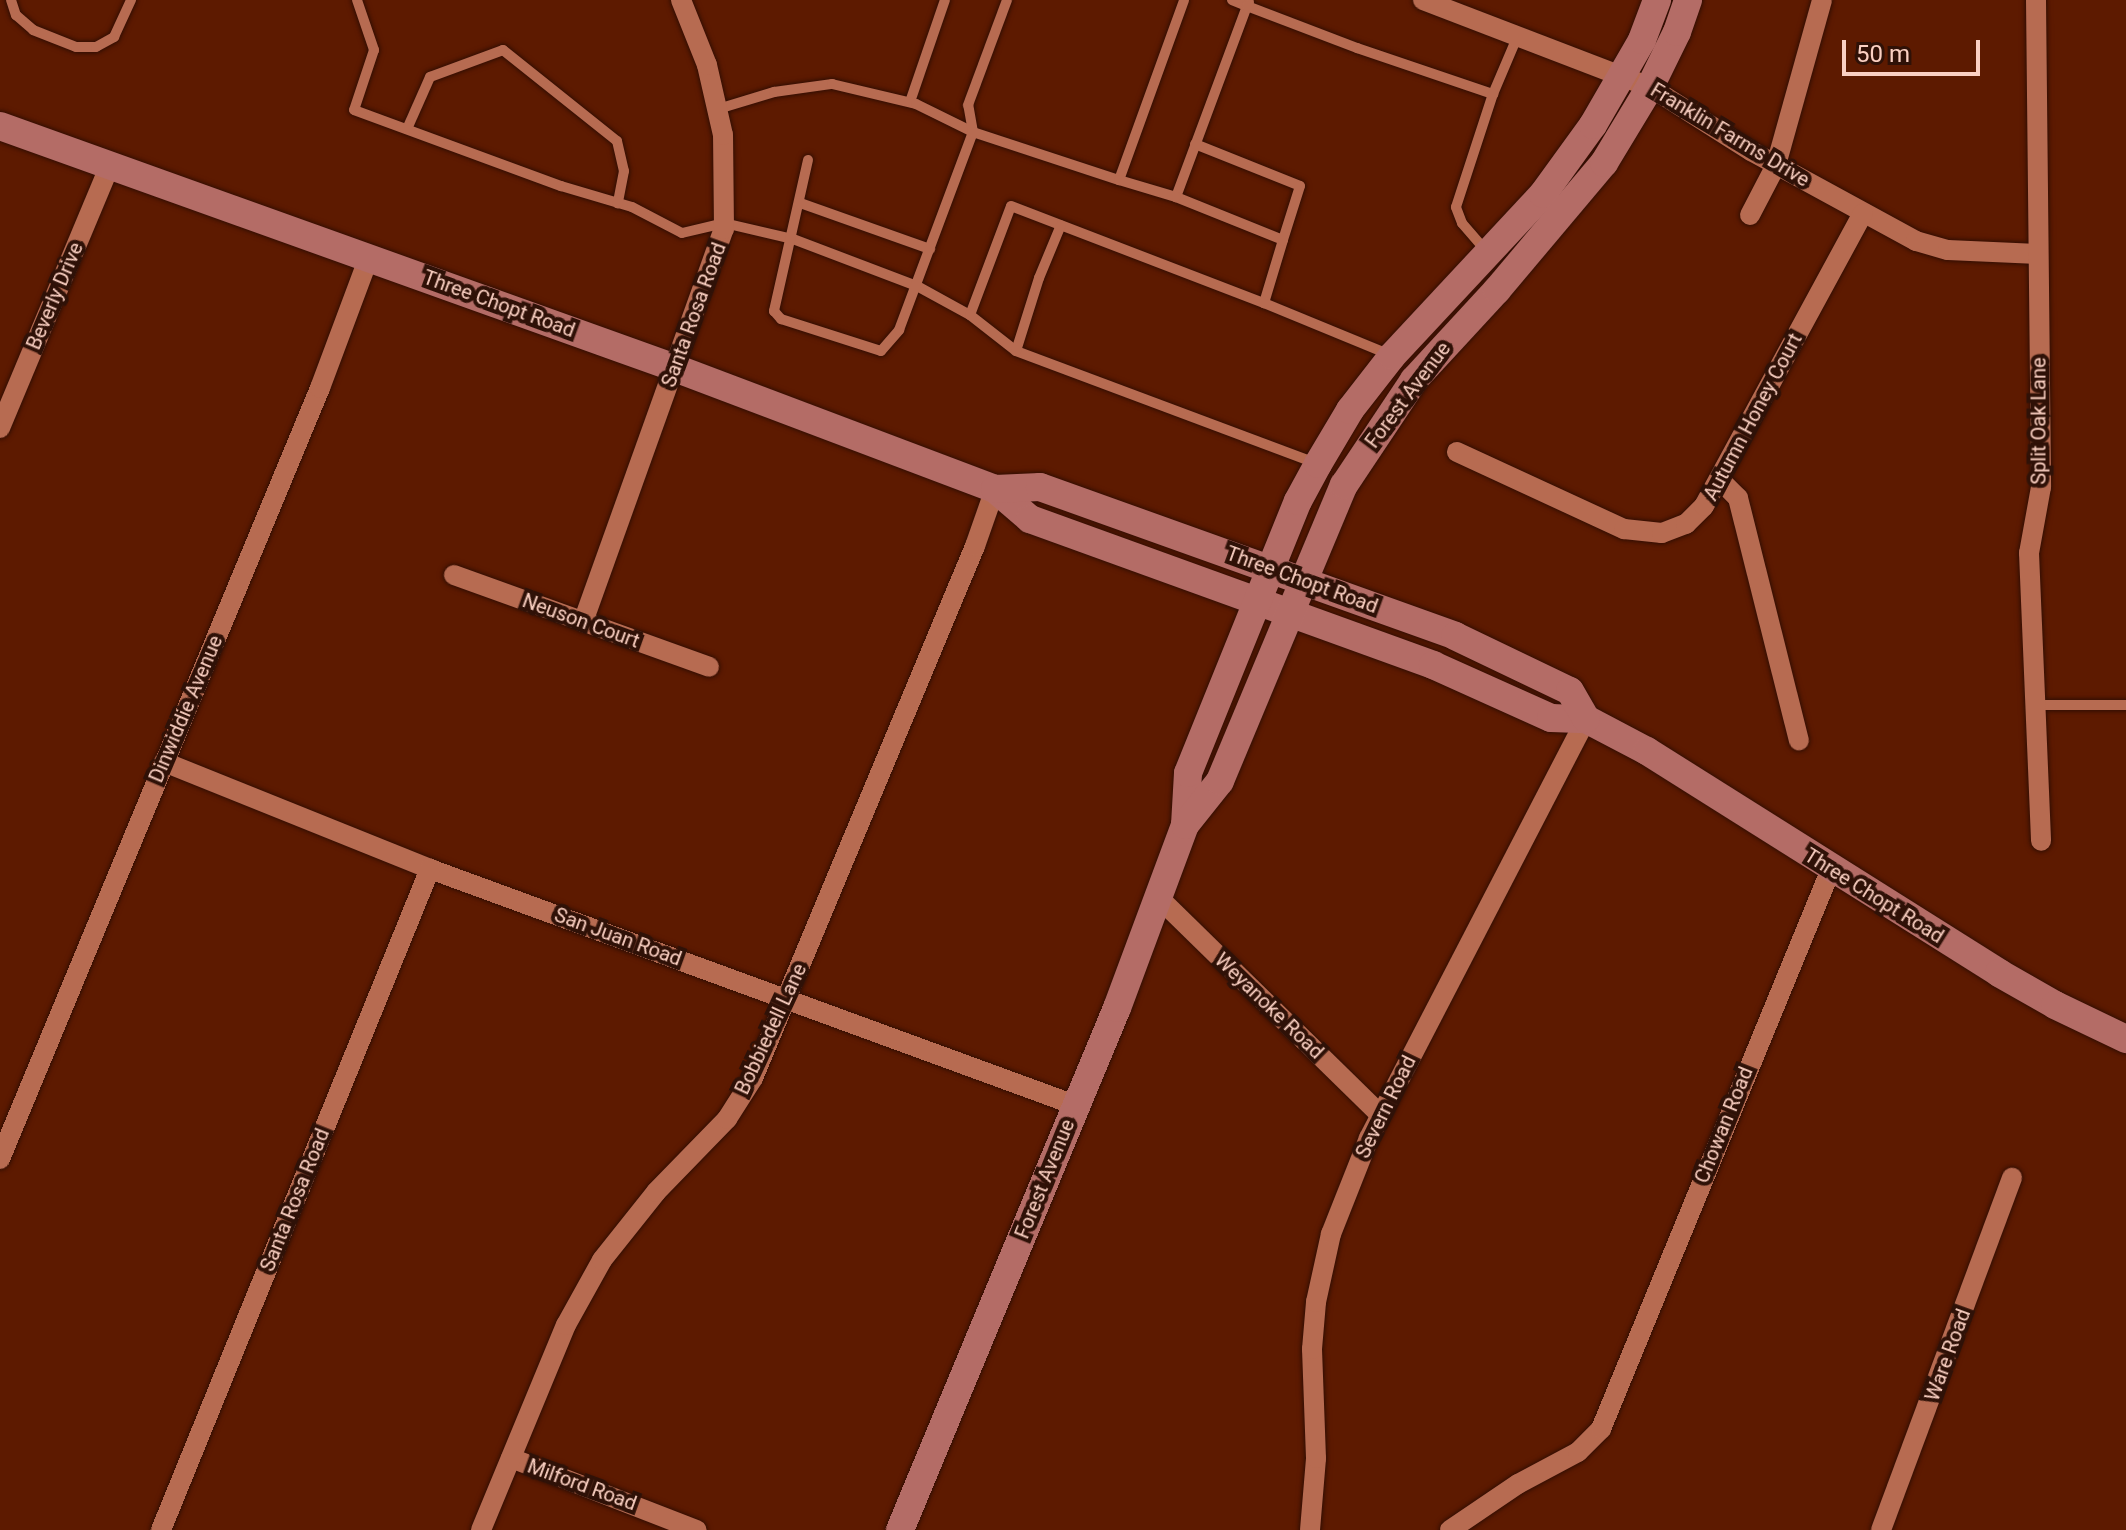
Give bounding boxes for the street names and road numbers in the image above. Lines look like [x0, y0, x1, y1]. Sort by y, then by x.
street label: Franklin Farms Drive [1646, 78, 1814, 192]
street label: Beverly Drive [22, 239, 88, 353]
street label: Santa Rosa Road [657, 239, 731, 391]
street label: Three Chopt Road [420, 265, 578, 343]
street label: Autumn Honey Court [1699, 329, 1807, 505]
street label: Forest Avenue [1360, 337, 1456, 453]
street label: Split Oak Lane [2027, 357, 2051, 485]
street label: Three Chopt Road [1223, 541, 1381, 619]
street label: Neuson Court [519, 589, 643, 653]
street label: Dinwiddie Avenue [144, 632, 228, 786]
street label: Three Chopt Road [1800, 843, 1948, 949]
street label: San Juan Road [551, 903, 685, 971]
street label: Weyanoke Road [1210, 948, 1328, 1064]
street label: Bobbiedell Lane [730, 960, 812, 1098]
street label: Severn Road [1351, 1052, 1421, 1162]
street label: Chowan Road [1690, 1063, 1758, 1187]
street label: Forest Avenue [1010, 1116, 1080, 1242]
street label: Santa Rosa Road [255, 1125, 335, 1275]
street label: Ware Road [1920, 1306, 1976, 1404]
street label: Milford Road [524, 1454, 640, 1516]

